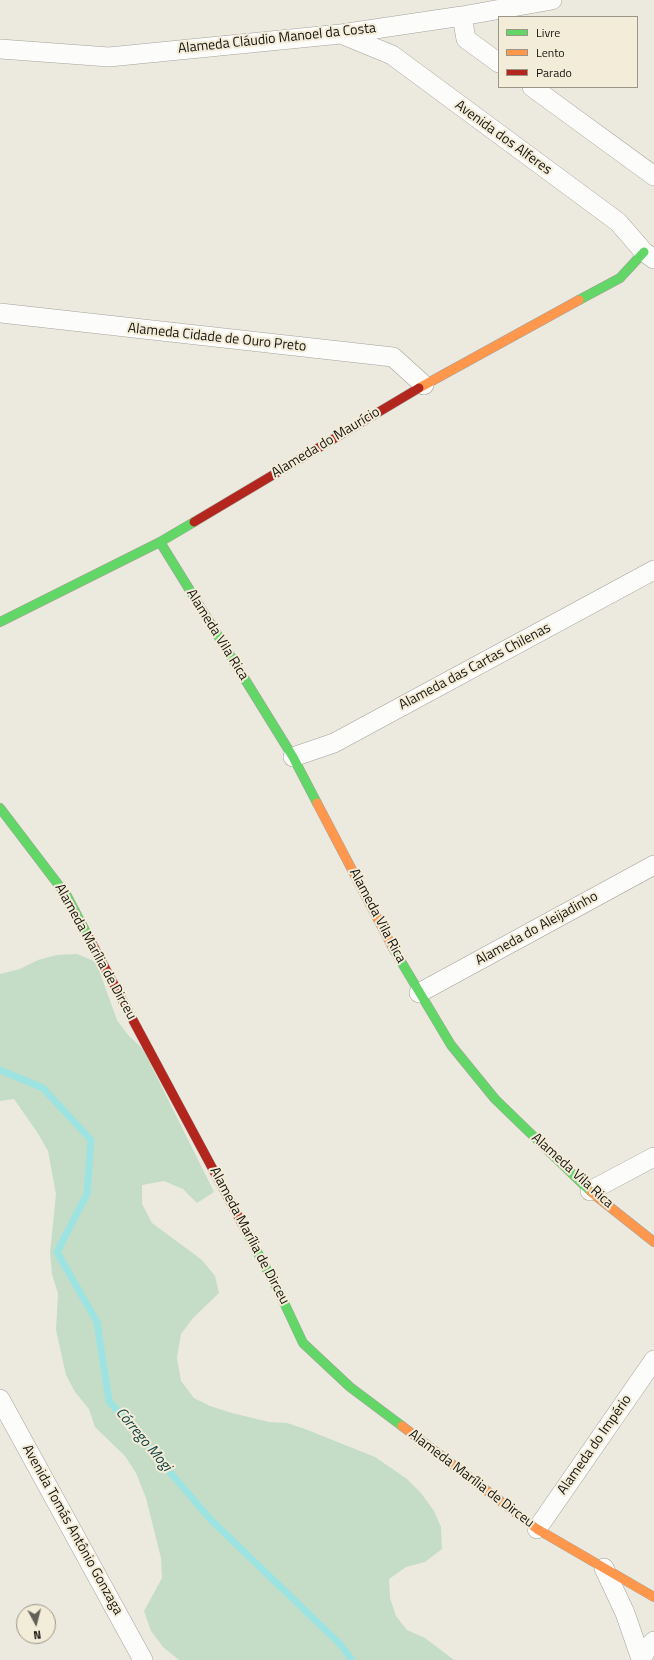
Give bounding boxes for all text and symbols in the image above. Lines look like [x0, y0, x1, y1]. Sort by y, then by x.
legend [498, 16, 638, 88]
street label: Alameda Cláudio Manoel da Costa [177, 20, 377, 58]
text: Livre [536, 23, 560, 42]
text: Lento [536, 43, 565, 62]
text: Parado [536, 63, 572, 82]
street label: Avenida dos Alferes [451, 97, 555, 179]
street label: Alameda Cidade de Ouro Preto [127, 320, 307, 356]
street label: Alameda do Maurício [269, 404, 383, 482]
street label: Alameda Vila Rica [182, 586, 252, 684]
street label: Alameda das Cartas Chilenas [396, 620, 554, 714]
street label: Alameda Vila Rica [345, 866, 409, 966]
street label: Alameda Marília de Dirceu [51, 881, 139, 1023]
street label: Alameda do Aleijadinho [473, 888, 601, 970]
street label: Alameda Vila Rica [528, 1130, 616, 1212]
street label: Alameda Marília de Dirceu [206, 1165, 292, 1307]
street label: Alameda do Império [554, 1392, 636, 1498]
water label: Córrego Mogi [111, 1404, 175, 1476]
street label: Alameda Marília de Dirceu [405, 1426, 537, 1532]
street label: Avenida Tomás Antônio Gonzaga [18, 1442, 126, 1618]
north arrow [16, 1604, 56, 1644]
text: N [33, 1627, 42, 1643]

